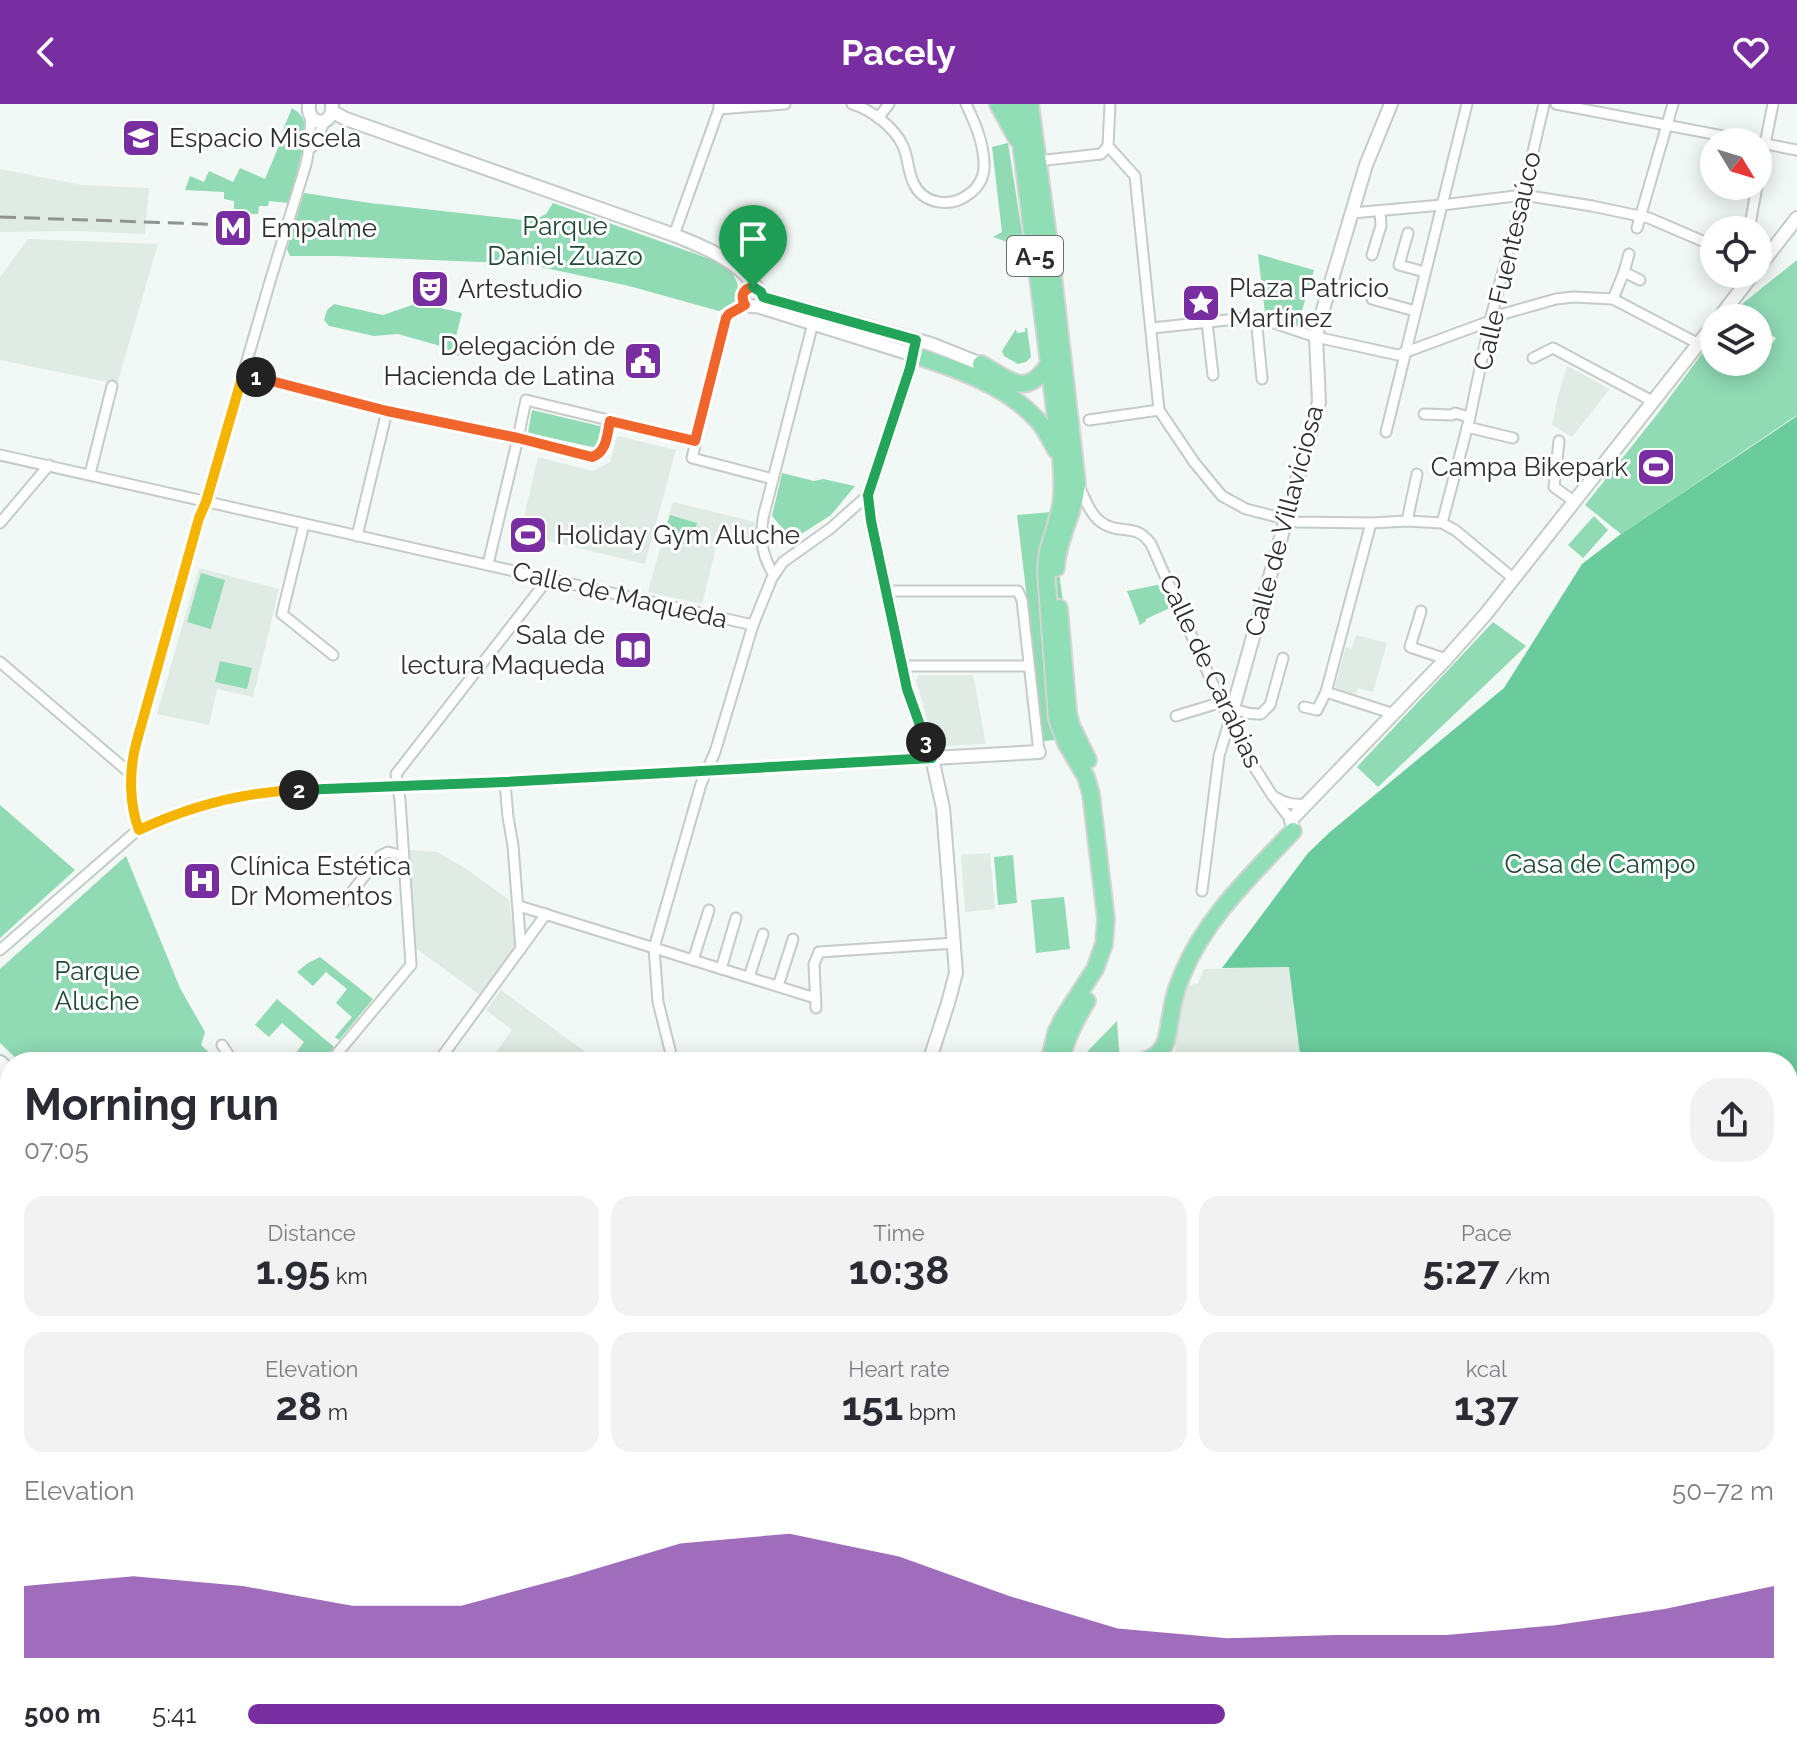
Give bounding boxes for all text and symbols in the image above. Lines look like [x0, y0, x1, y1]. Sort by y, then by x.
icon: back [24, 30, 68, 74]
icon: heart [1729, 30, 1773, 74]
text: Pacely [841, 31, 956, 73]
school or university icon: Espacio Miscela [120, 117, 162, 159]
place label: Espacio Miscela [169, 123, 361, 153]
north arrow [1700, 128, 1772, 200]
map controls [1700, 128, 1772, 376]
street label: Calle Fuentesaúco [1467, 149, 1547, 373]
pin [719, 205, 787, 287]
metro station icon: Empalme [212, 207, 254, 249]
park label: Parque Daniel Zuazo [487, 211, 643, 271]
place label: Empalme [261, 213, 377, 243]
button: locate [1700, 216, 1772, 288]
icon: arrive [731, 217, 775, 261]
road number: A-5 [1007, 236, 1063, 276]
theatre icon: Artestudio [409, 268, 451, 310]
place label: Plaza Patricio Martínez [1229, 273, 1389, 333]
place label: Artestudio [458, 274, 582, 304]
place icon: Plaza Patricio Martínez [1180, 282, 1222, 324]
button: layers [1700, 304, 1772, 376]
place label: Delegación de Hacienda de Latina [383, 331, 615, 391]
public building icon: Delegación de Hacienda de Latina [622, 340, 664, 382]
pin: 1 [236, 357, 276, 397]
text: 1 [251, 364, 261, 390]
street label: Calle de Villaviciosa [1239, 402, 1329, 640]
sports icon: Campa Bikepark [1635, 446, 1677, 488]
place label: Campa Bikepark [1431, 452, 1628, 482]
sports icon: Holiday Gym Aluche [507, 514, 549, 556]
place label: Holiday Gym Aluche [556, 520, 800, 550]
street label: Calle de Maqueda [509, 556, 731, 634]
street label: Calle de Carabias [1153, 570, 1269, 772]
place label: Sala de lectura Maqueda [400, 620, 605, 680]
library icon: Sala de lectura Maqueda [612, 629, 654, 671]
pin: 3 [906, 722, 946, 762]
text: 3 [920, 729, 932, 755]
pin: 2 [279, 770, 319, 810]
text: 2 [293, 777, 305, 803]
park label: Casa de Campo [1505, 849, 1695, 879]
place label: Clínica Estética Dr Momentos [230, 851, 411, 911]
hospital icon: Clínica Estética Dr Momentos [181, 860, 223, 902]
park label: Parque Aluche [54, 956, 140, 1016]
button: share [1690, 1078, 1774, 1162]
text: Morning run [24, 1079, 279, 1130]
text: 07:05 [24, 1135, 89, 1165]
text: Distance [268, 1220, 356, 1246]
text: Time [873, 1220, 925, 1246]
text: Pace [1461, 1220, 1512, 1246]
text: 1.95 [256, 1246, 330, 1293]
text: 10:38 [849, 1246, 949, 1293]
text: 5:27 [1422, 1246, 1499, 1293]
text: km [330, 1263, 368, 1289]
text: /km [1499, 1263, 1550, 1289]
text: Elevation [265, 1356, 358, 1382]
text: Heart rate [848, 1356, 950, 1382]
text: kcal [1466, 1356, 1507, 1382]
text: 28 [275, 1382, 322, 1429]
text: 151 [842, 1382, 903, 1429]
text: 137 [1454, 1382, 1519, 1429]
text: m [322, 1399, 348, 1425]
text: bpm [903, 1399, 956, 1425]
text: Elevation [24, 1476, 134, 1506]
text: 50–72 m [1672, 1476, 1774, 1506]
text: 500 m [24, 1699, 101, 1729]
text: 5:41 [152, 1699, 196, 1729]

